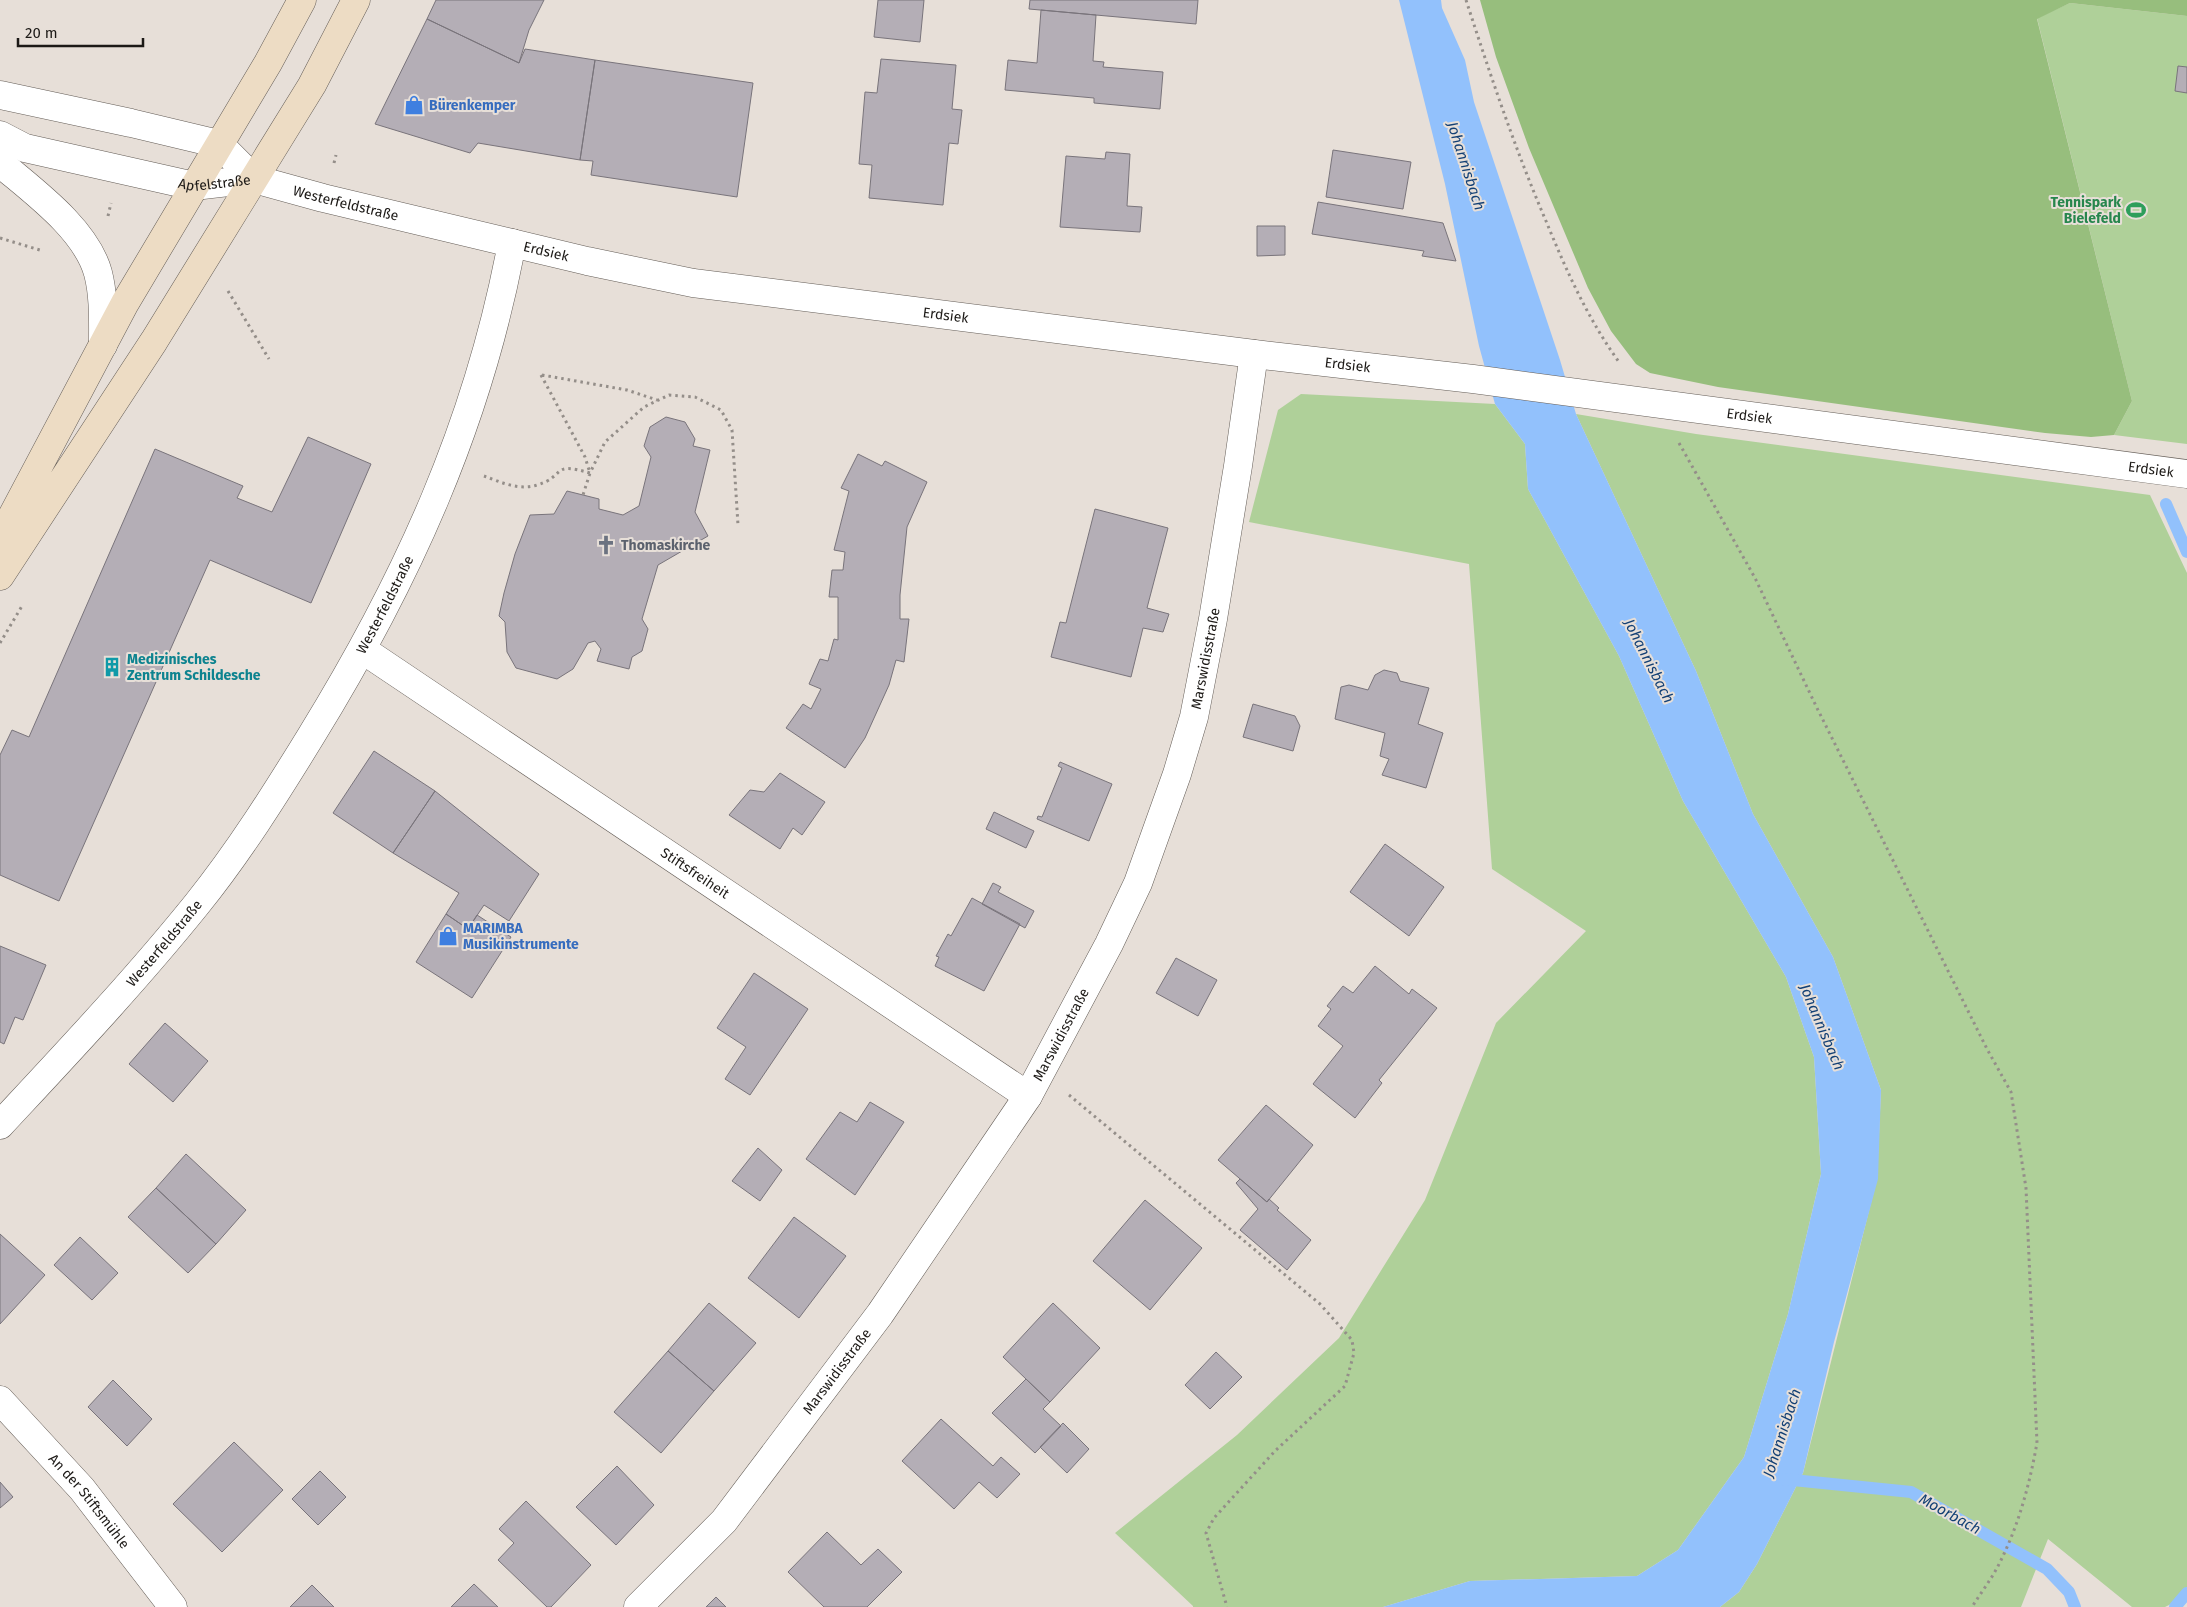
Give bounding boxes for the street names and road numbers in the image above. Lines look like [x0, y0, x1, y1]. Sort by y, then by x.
street label: Apfelstraße [177, 171, 252, 194]
street label: Westerfeldstraße [291, 182, 400, 224]
street label: Erdsiek [522, 238, 571, 265]
street label: Erdsiek [922, 304, 970, 326]
street label: Erdsiek [1324, 354, 1372, 376]
street label: Erdsiek [1725, 404, 1774, 427]
street label: Erdsiek [2127, 458, 2176, 481]
street label: Westerfeldstraße [352, 553, 417, 657]
street label: Marswidisstraße [1187, 606, 1223, 711]
street label: Stiftsfreiheit [658, 844, 734, 902]
street label: Westerfeldstraße [123, 896, 206, 990]
street label: Marswidisstraße [1029, 985, 1093, 1084]
street label: Marswidisstraße [799, 1325, 875, 1418]
street label: An der Stiftsmühle [45, 1450, 133, 1552]

